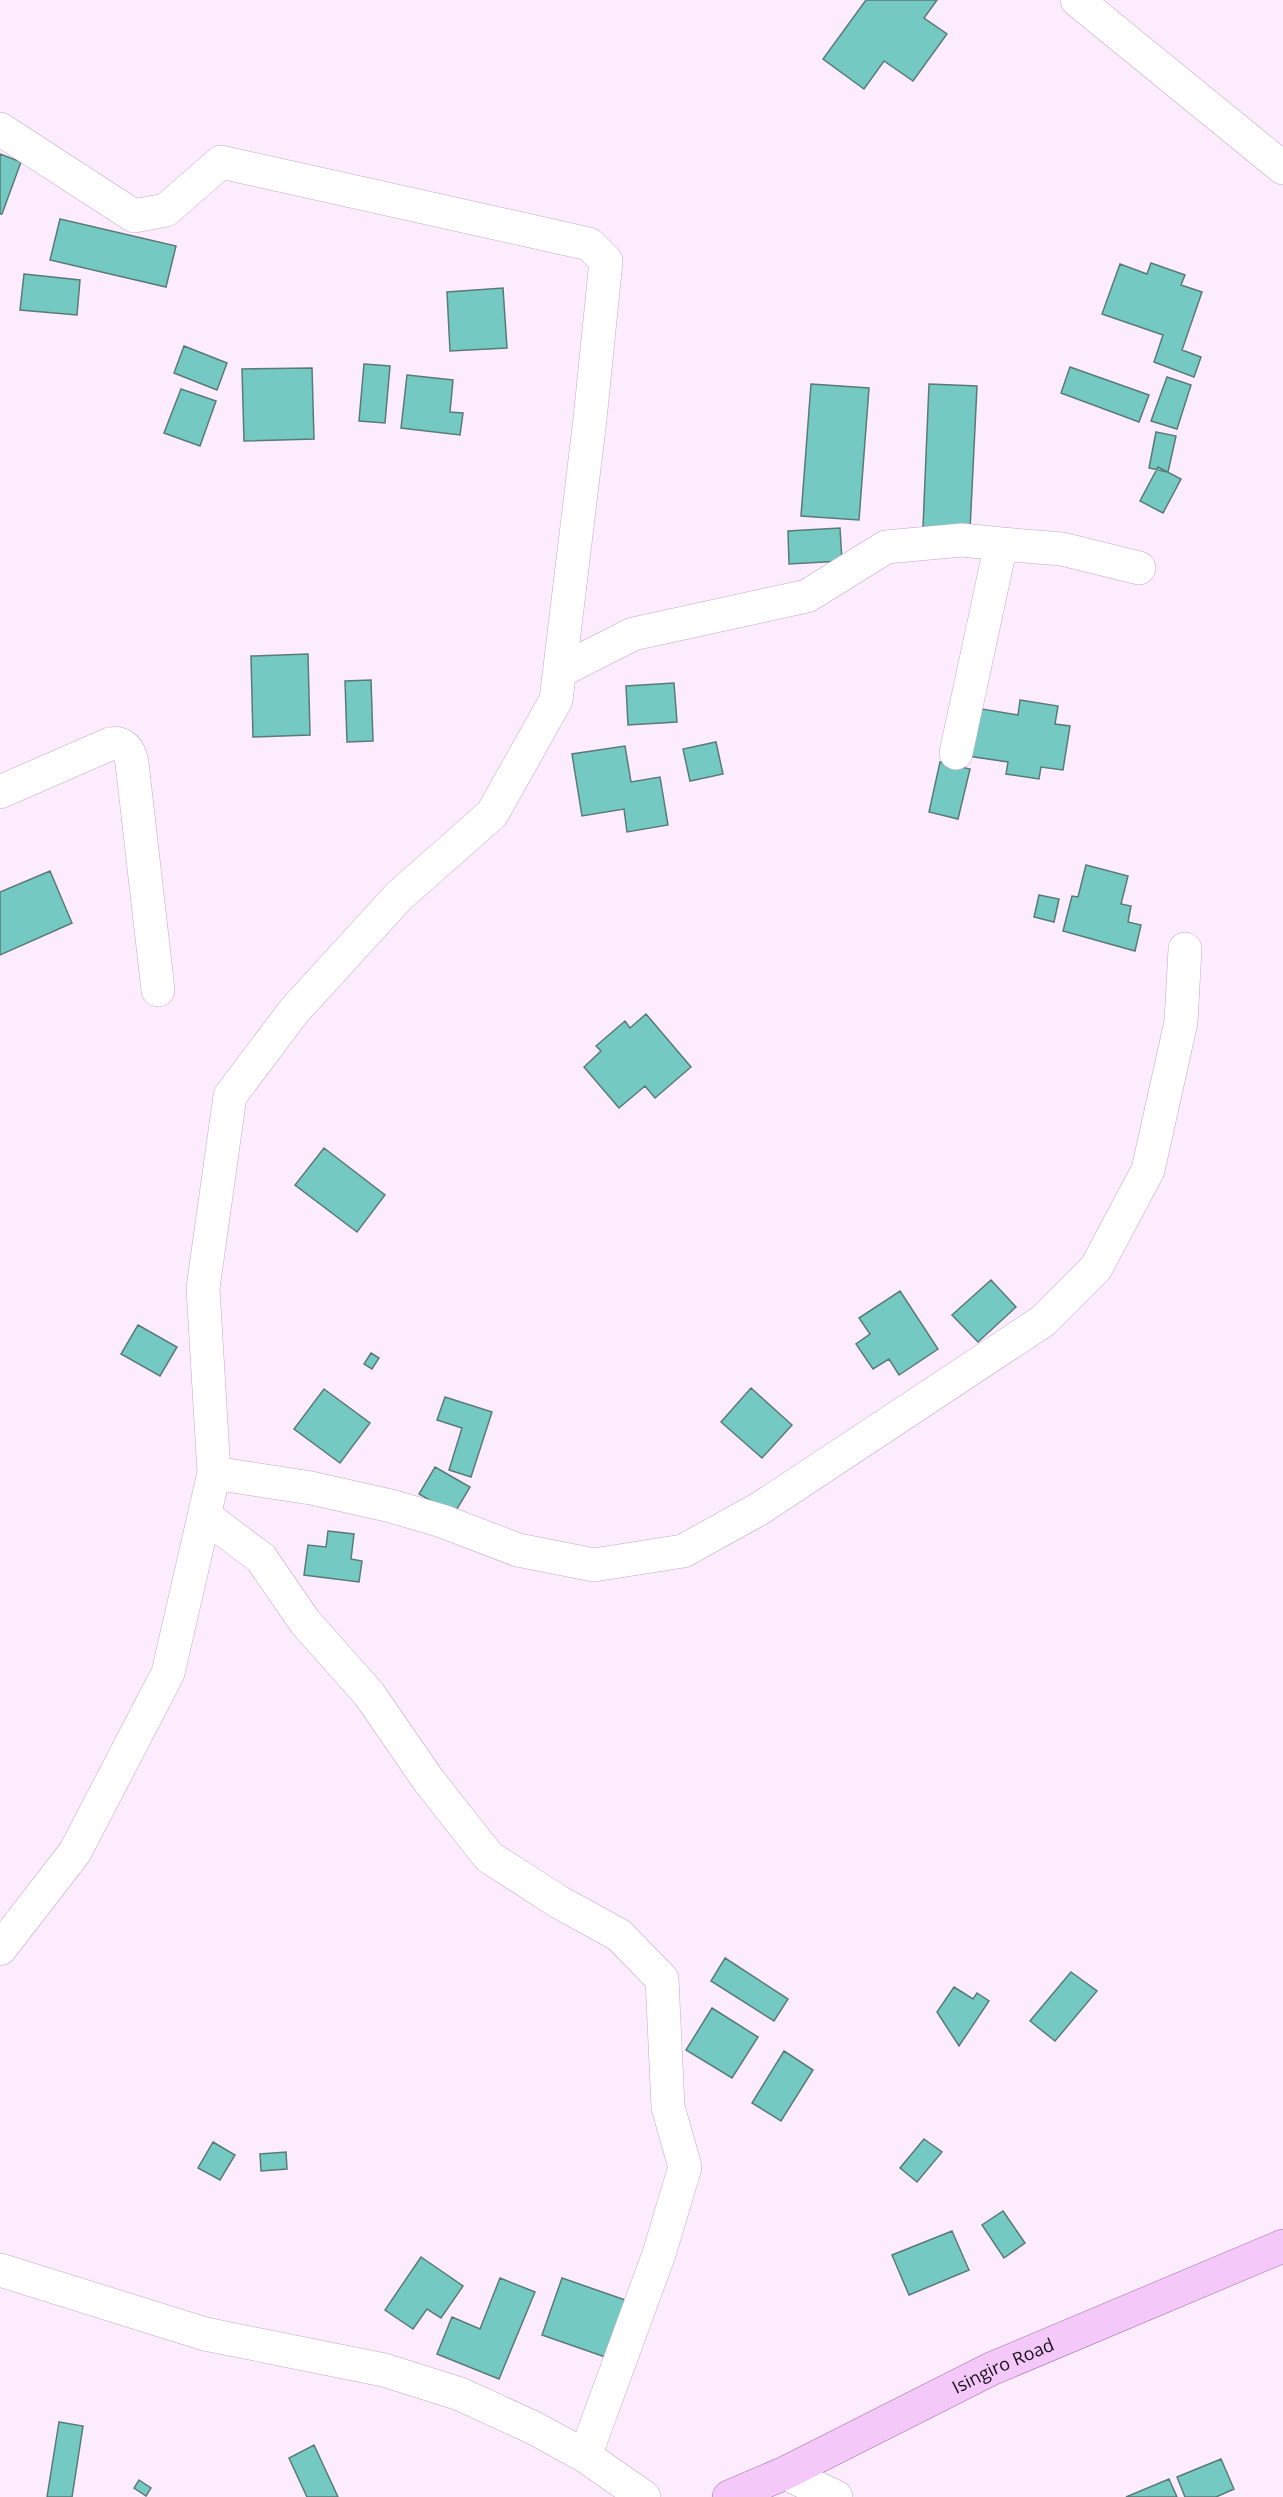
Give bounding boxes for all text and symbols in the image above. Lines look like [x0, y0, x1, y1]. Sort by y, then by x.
street label: Isingiro Road [948, 2332, 1057, 2399]

